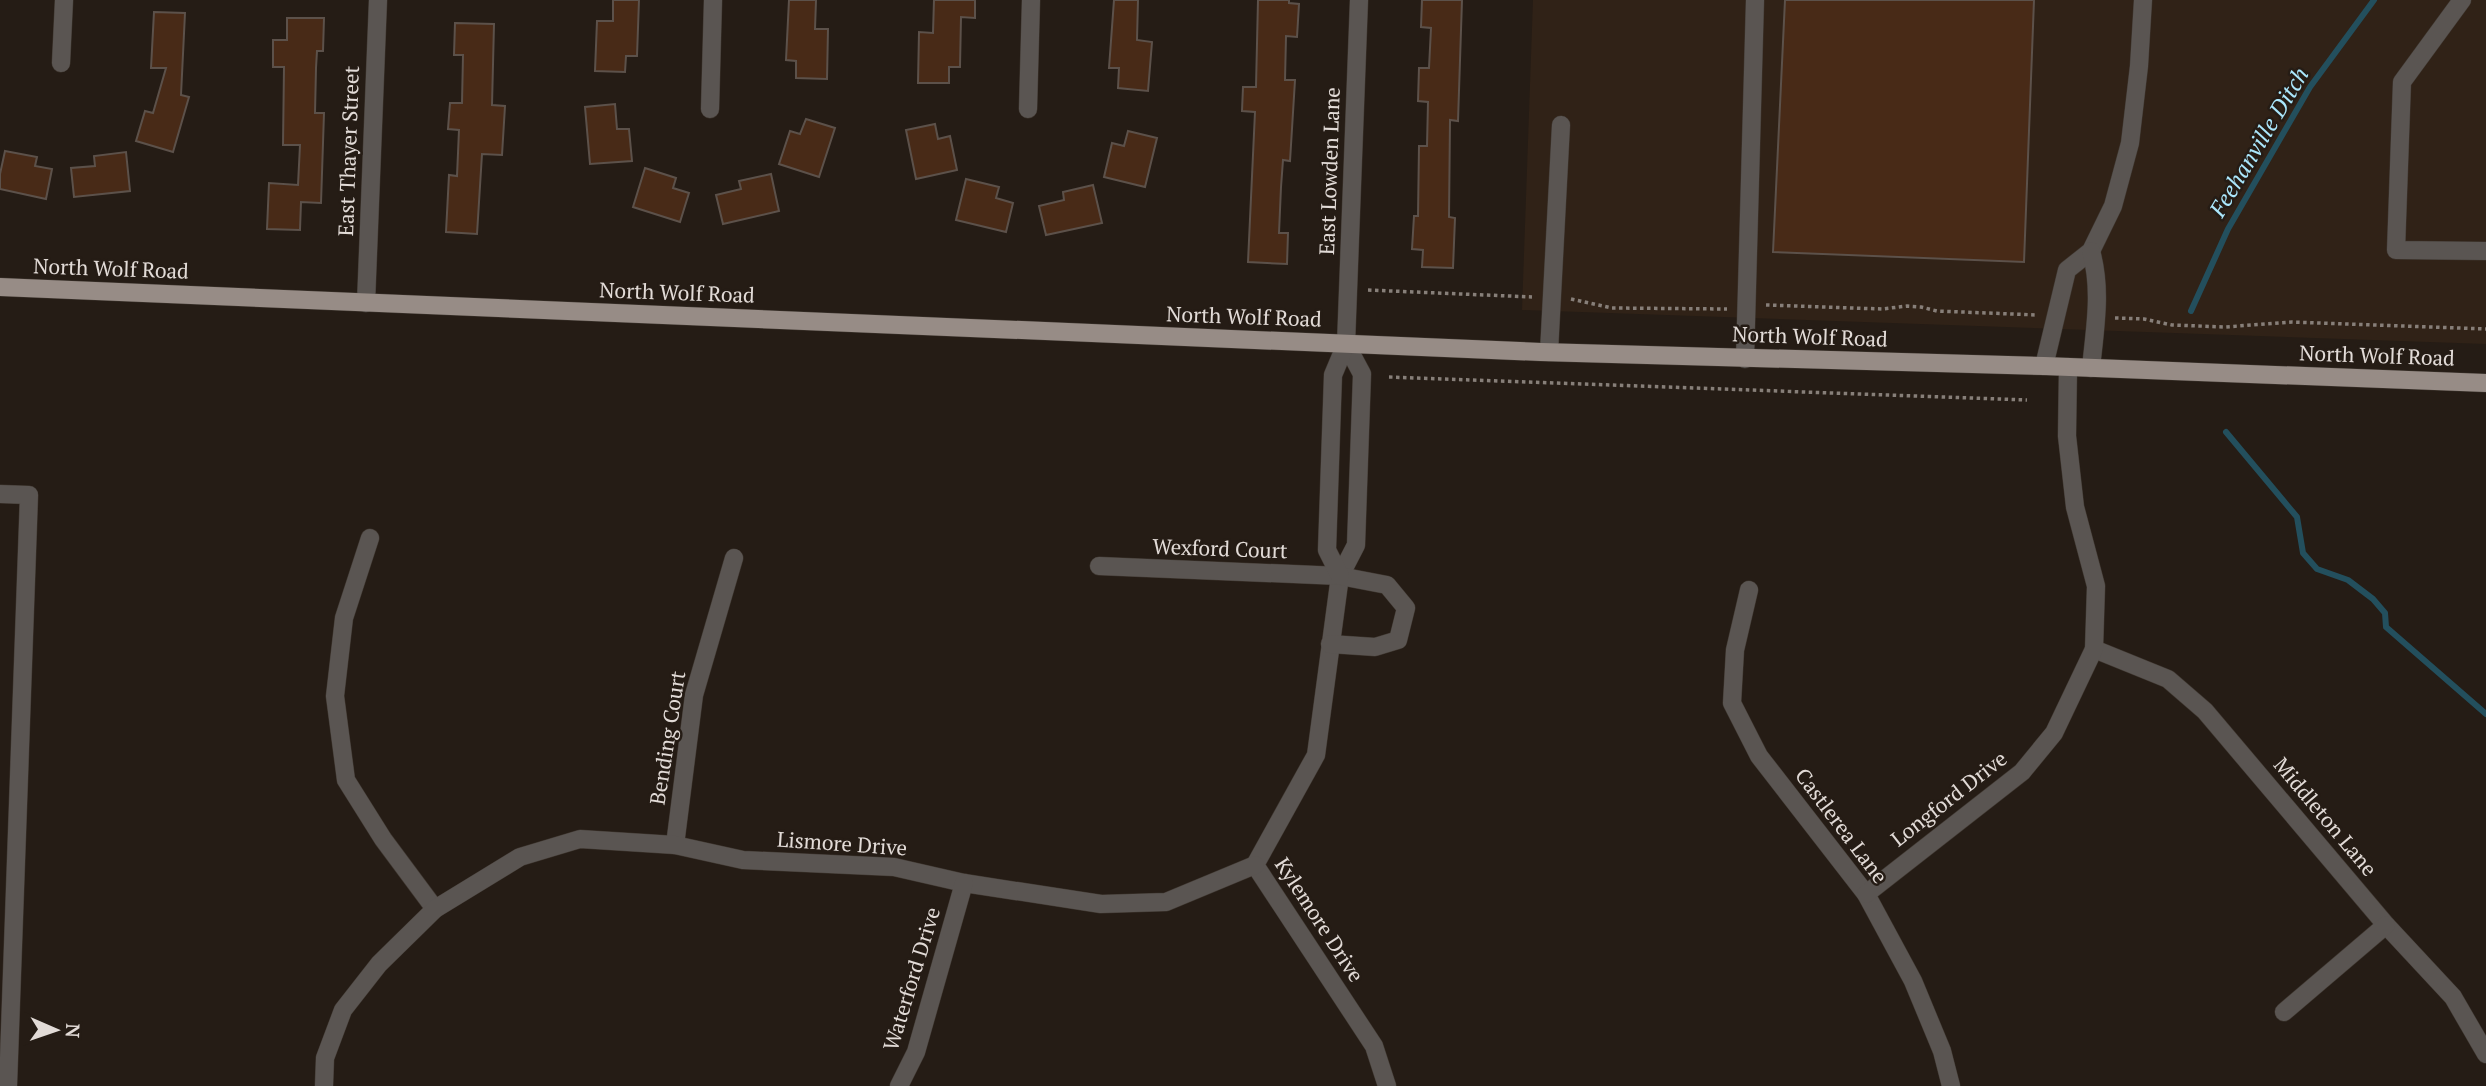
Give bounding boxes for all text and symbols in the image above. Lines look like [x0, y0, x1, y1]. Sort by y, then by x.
water label: Feehanville Ditch [2201, 61, 2315, 223]
street label: East Thayer Street [331, 65, 365, 237]
street label: East Lowden Lane [1312, 87, 1346, 255]
street label: North Wolf Road [33, 251, 190, 285]
street label: North Wolf Road [599, 275, 756, 309]
street label: North Wolf Road [1166, 299, 1323, 333]
street label: North Wolf Road [1732, 319, 1889, 353]
street label: North Wolf Road [2299, 338, 2456, 372]
street label: Wexford Court [1152, 532, 1288, 564]
street label: Bending Court [643, 669, 691, 807]
street label: Longford Drive [1885, 744, 2012, 852]
street label: Middleton Lane [2268, 751, 2384, 882]
street label: Castlerea Lane [1789, 762, 1894, 889]
street label: Lismore Drive [776, 824, 908, 862]
street label: Kylemore Drive [1269, 852, 1371, 987]
street label: Waterford Drive [876, 904, 946, 1054]
north arrow [21, 995, 91, 1065]
text: N [61, 1023, 86, 1039]

